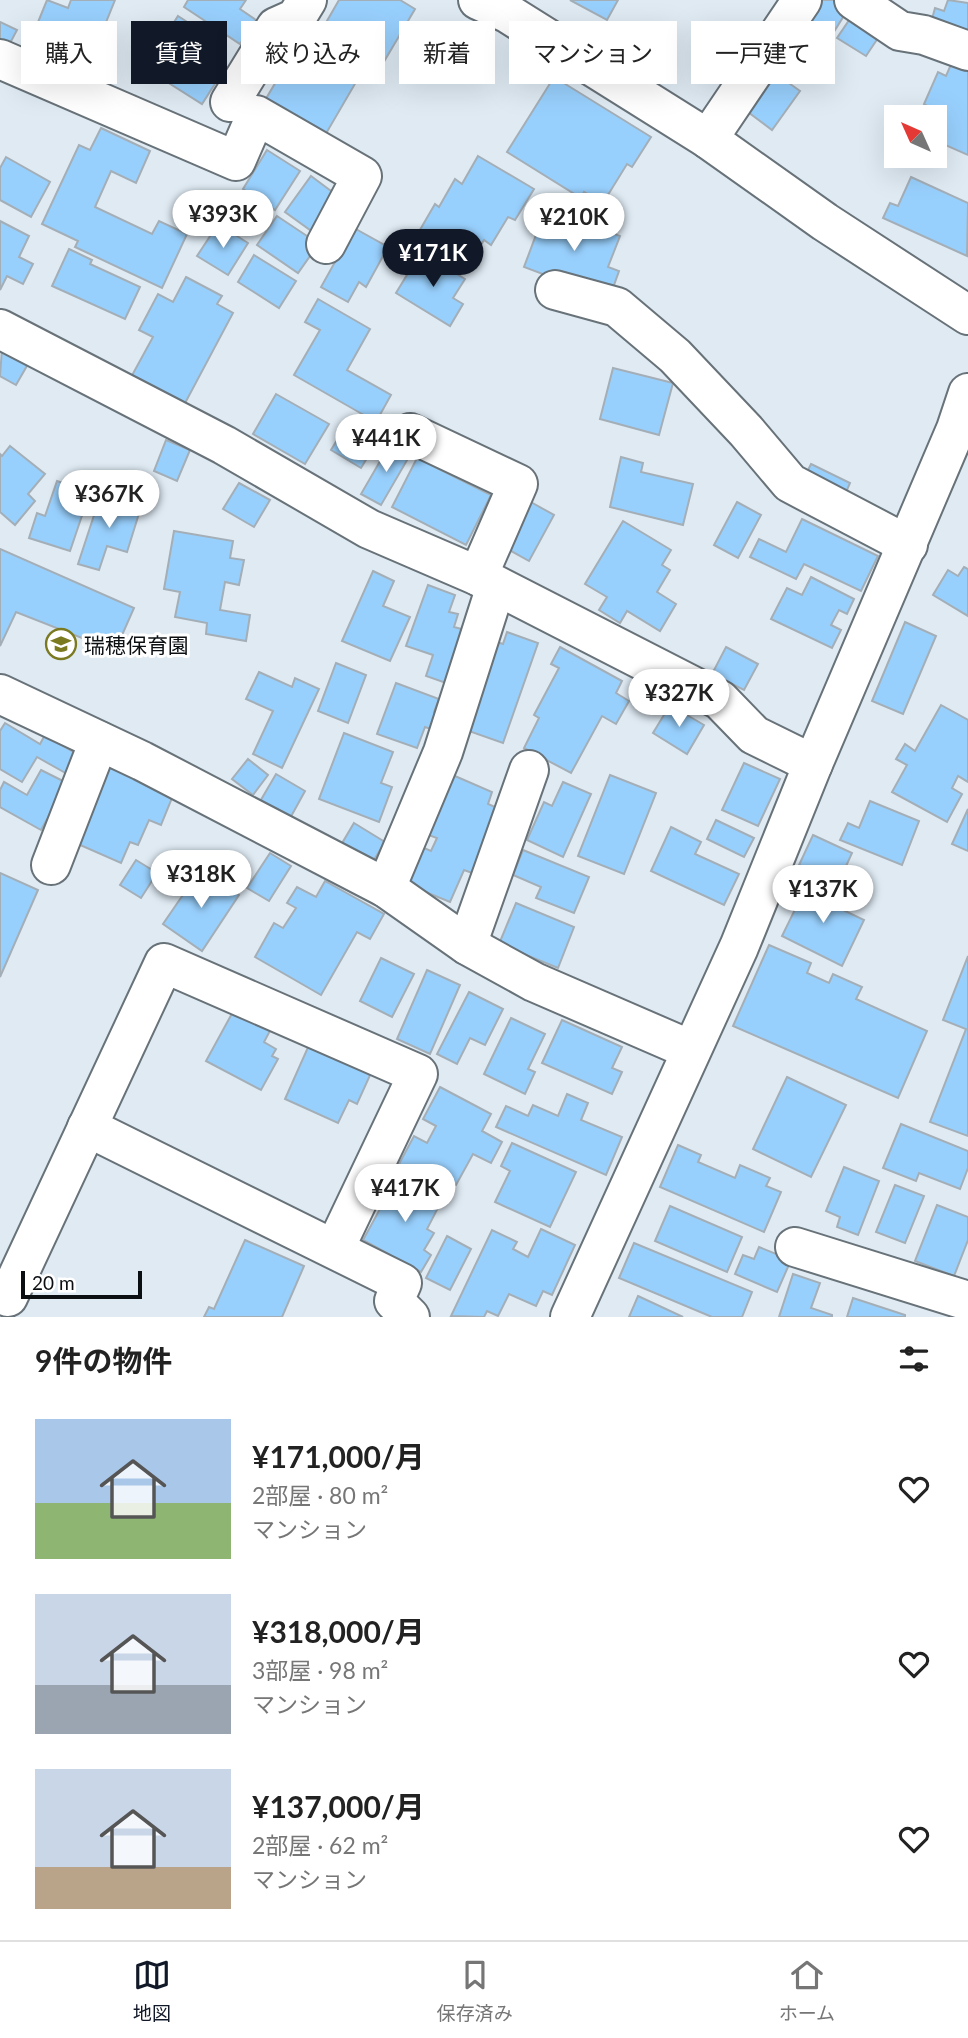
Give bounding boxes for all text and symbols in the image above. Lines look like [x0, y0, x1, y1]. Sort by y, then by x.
chip: 購入 [21, 21, 117, 84]
chip: 賃貸 [131, 21, 227, 84]
chip: 絞り込み [241, 21, 385, 84]
chip: 新着 [399, 21, 495, 84]
chip: マンション [509, 21, 677, 84]
chip: 一戸建て [691, 21, 835, 84]
north arrow [884, 105, 947, 168]
map controls [884, 105, 947, 168]
pin: ¥393K [174, 190, 272, 250]
pin: ¥210K [525, 194, 623, 253]
text: ¥393K [188, 199, 258, 227]
text: ¥210K [539, 202, 609, 230]
pin: ¥171K [384, 230, 482, 289]
text: ¥171K [398, 238, 468, 266]
pin: ¥441K [337, 414, 435, 474]
text: ¥441K [351, 423, 421, 451]
pin: ¥367K [60, 470, 158, 530]
text: ¥367K [74, 479, 144, 507]
school or university icon: 瑞穂保育園 [44, 627, 78, 661]
place label: 瑞穂保育園 [84, 632, 189, 657]
pin: ¥327K [630, 670, 728, 729]
text: ¥327K [644, 678, 714, 706]
pin: ¥318K [152, 850, 250, 910]
text: ¥318K [166, 859, 236, 887]
pin: ¥137K [774, 866, 872, 925]
text: ¥137K [788, 874, 858, 902]
pin: ¥417K [356, 1164, 454, 1224]
text: ¥417K [370, 1173, 440, 1201]
scale bar [21, 1268, 142, 1300]
text: 20 m [32, 1271, 75, 1294]
icon: filters [895, 1340, 933, 1378]
text: 9件の物件 [35, 1342, 172, 1378]
text: ¥171,000/月 [252, 1438, 425, 1474]
icon: home [91, 1447, 175, 1531]
icon: heart [895, 1470, 933, 1508]
text: 2部屋 · 80 m² [252, 1481, 388, 1509]
text: マンション [252, 1515, 367, 1543]
text: ¥318,000/月 [252, 1613, 425, 1649]
icon: home [91, 1622, 175, 1706]
icon: heart [895, 1645, 933, 1683]
text: 3部屋 · 98 m² [252, 1656, 388, 1684]
text: マンション [252, 1690, 367, 1718]
text: ¥137,000/月 [252, 1788, 425, 1824]
icon: home [91, 1797, 175, 1881]
icon: heart [895, 1820, 933, 1858]
text: 2部屋 · 62 m² [252, 1831, 388, 1859]
text: マンション [252, 1865, 367, 1893]
tab: 地図 [133, 1956, 171, 2025]
tab: 保存済み [437, 1956, 513, 2025]
tab: ホーム [779, 1956, 835, 2025]

